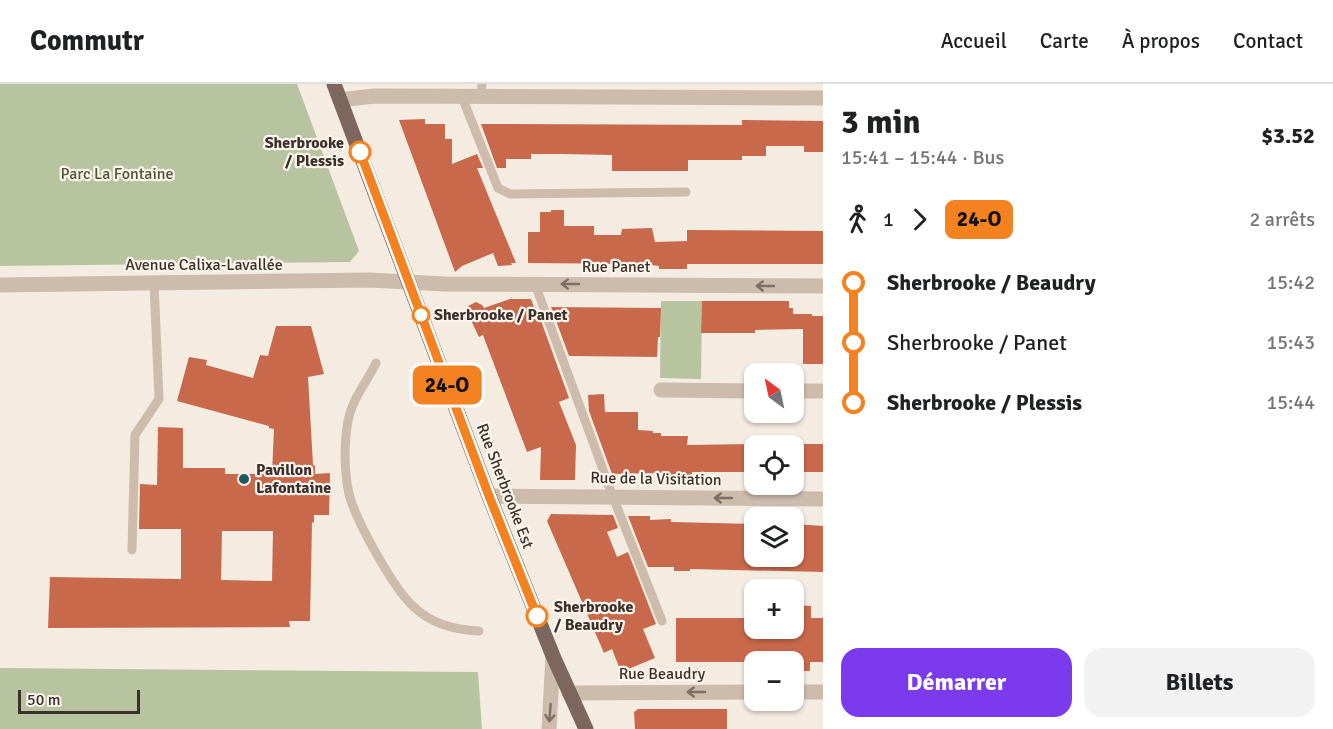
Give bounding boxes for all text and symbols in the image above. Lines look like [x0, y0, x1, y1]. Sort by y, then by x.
text: Commutr [30, 24, 144, 58]
text: Accueil [941, 28, 1007, 54]
text: Carte [1040, 28, 1089, 54]
text: À propos [1122, 28, 1200, 54]
text: Contact [1233, 28, 1303, 54]
text: 3 min [841, 102, 921, 143]
text: $3.52 [1261, 122, 1315, 149]
place label: Sherbrooke / Plessis [265, 133, 344, 171]
marker: Sherbrooke / Plessis [349, 141, 371, 163]
text: 15:41 – 15:44 · Bus [841, 145, 1004, 170]
park label: Parc La Fontaine [60, 164, 174, 184]
icon: walk [841, 203, 874, 236]
icon: forward [903, 203, 936, 236]
text: 24-O [957, 206, 1001, 232]
text: 1 [883, 207, 894, 232]
text: 2 arrêts [1250, 207, 1315, 232]
street label: Avenue Calixa-Lavallée [125, 255, 283, 275]
street label: Rue Panet [582, 257, 651, 277]
text: Sherbrooke / Beaudry [887, 269, 1096, 296]
text: 15:42 [1266, 270, 1315, 295]
one-way arrow [560, 279, 580, 290]
one-way arrow [755, 280, 775, 292]
place label: Sherbrooke / Panet [434, 305, 568, 325]
marker: Sherbrooke / Panet [412, 306, 430, 324]
text: Sherbrooke / Panet [887, 329, 1067, 356]
text: 15:43 [1266, 330, 1315, 355]
north arrow [744, 363, 804, 423]
map controls [744, 363, 804, 711]
line badge: 24-O [405, 366, 489, 404]
text: 24-O [425, 372, 469, 398]
text: Sherbrooke / Plessis [887, 389, 1082, 416]
text: 15:44 [1266, 390, 1315, 415]
street label: Rue Sherbrooke Est [472, 421, 538, 552]
button: locate [744, 435, 804, 495]
place label: Pavillon Lafontaine [256, 460, 331, 498]
street label: Rue de la Visitation [590, 468, 722, 490]
marker: Pavillon Lafontaine [237, 472, 251, 486]
one-way arrow [713, 492, 733, 504]
button: layers [744, 507, 804, 567]
button: + [744, 579, 804, 639]
place label: Sherbrooke / Beaudry [554, 597, 633, 635]
marker: Sherbrooke / Beaudry [526, 605, 548, 627]
button: Démarrer [841, 648, 1072, 717]
button: Billets [1084, 648, 1315, 717]
button: − [744, 651, 804, 711]
street label: Rue Beaudry [619, 664, 706, 684]
one-way arrow [687, 686, 707, 698]
scale bar [18, 687, 140, 714]
text: 50 m [27, 690, 61, 710]
one-way arrow [544, 703, 555, 723]

